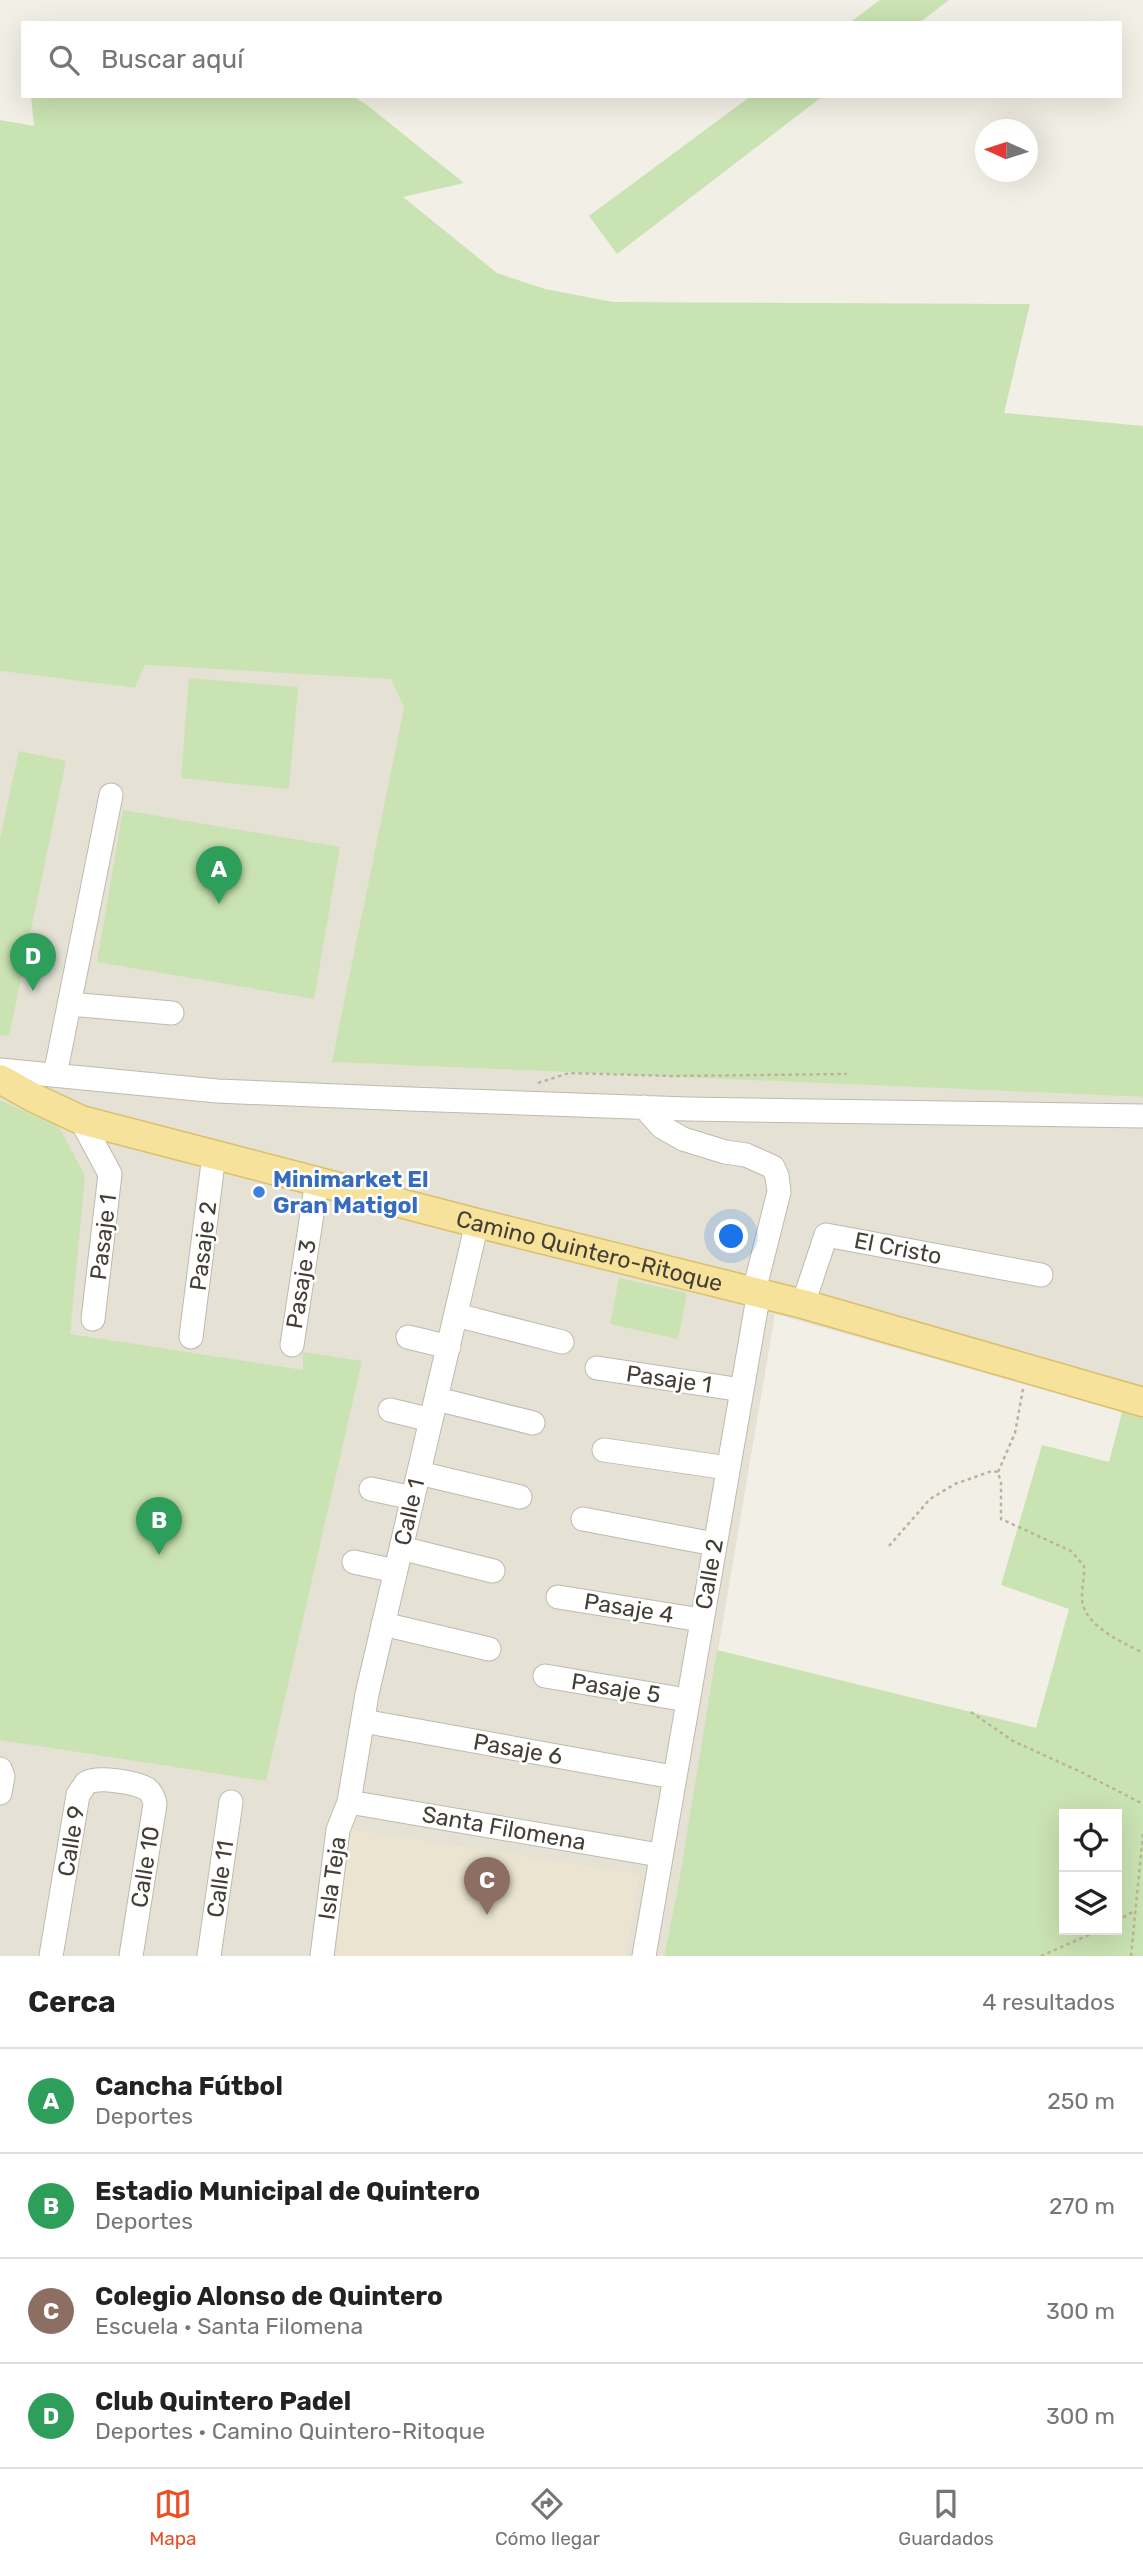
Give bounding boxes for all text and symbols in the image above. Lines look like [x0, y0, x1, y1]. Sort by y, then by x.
search box [21, 21, 1122, 98]
icon: search [45, 41, 83, 79]
text: Buscar aquí [101, 44, 243, 75]
north arrow [975, 119, 1038, 182]
pin: A [196, 846, 242, 904]
pin: D [10, 933, 56, 991]
place label: Minimarket El Gran Matigol [273, 1165, 429, 1219]
marker: Minimarket El Gran Matigol [251, 1184, 267, 1200]
street label: Pasaje 1 [84, 1193, 122, 1281]
street label: Pasaje 2 [184, 1200, 222, 1292]
street label: Camino Quintero-Ritoque [453, 1204, 726, 1298]
your location [714, 1219, 748, 1253]
street label: El Cristo [852, 1226, 944, 1270]
street label: Pasaje 3 [280, 1237, 322, 1331]
street label: Pasaje 1 [624, 1359, 714, 1399]
street label: Calle 1 [388, 1476, 430, 1548]
pin: B [136, 1497, 182, 1555]
street label: Calle 2 [689, 1537, 729, 1611]
street label: Pasaje 4 [582, 1587, 676, 1629]
street label: Pasaje 5 [569, 1667, 663, 1709]
street label: Pasaje 6 [471, 1727, 565, 1771]
street label: Santa Filomena [420, 1800, 588, 1856]
street label: Calle 9 [52, 1804, 90, 1878]
map controls [1059, 1809, 1122, 1935]
button: locate [1059, 1809, 1122, 1872]
street label: Calle 10 [125, 1824, 165, 1910]
street label: Isla Teja [312, 1835, 352, 1921]
street label: Calle 11 [201, 1839, 239, 1919]
pin: C [464, 1857, 510, 1915]
button: layers [1059, 1872, 1122, 1935]
text: Cerca [28, 1984, 116, 2020]
text: 4 resultados [982, 1988, 1115, 2016]
text: Cancha Fútbol [95, 2071, 283, 2102]
text: A [43, 2087, 59, 2115]
text: 250 m [1047, 2087, 1115, 2115]
text: Deportes [95, 2102, 193, 2130]
text: Estadio Municipal de Quintero [95, 2176, 480, 2207]
text: B [43, 2192, 59, 2220]
text: 270 m [1049, 2192, 1115, 2220]
text: Deportes [95, 2207, 193, 2235]
text: Colegio Alonso de Quintero [95, 2281, 443, 2312]
text: C [43, 2297, 59, 2325]
text: 300 m [1046, 2297, 1115, 2325]
text: Escuela · Santa Filomena [95, 2312, 363, 2340]
text: Club Quintero Padel [95, 2386, 351, 2417]
text: D [43, 2402, 59, 2430]
text: 300 m [1046, 2402, 1115, 2430]
text: Deportes · Camino Quintero-Ritoque [95, 2417, 485, 2445]
tab: Mapa [149, 2485, 197, 2550]
tab: Cómo llegar [495, 2485, 600, 2550]
tab: Guardados [898, 2485, 994, 2550]

